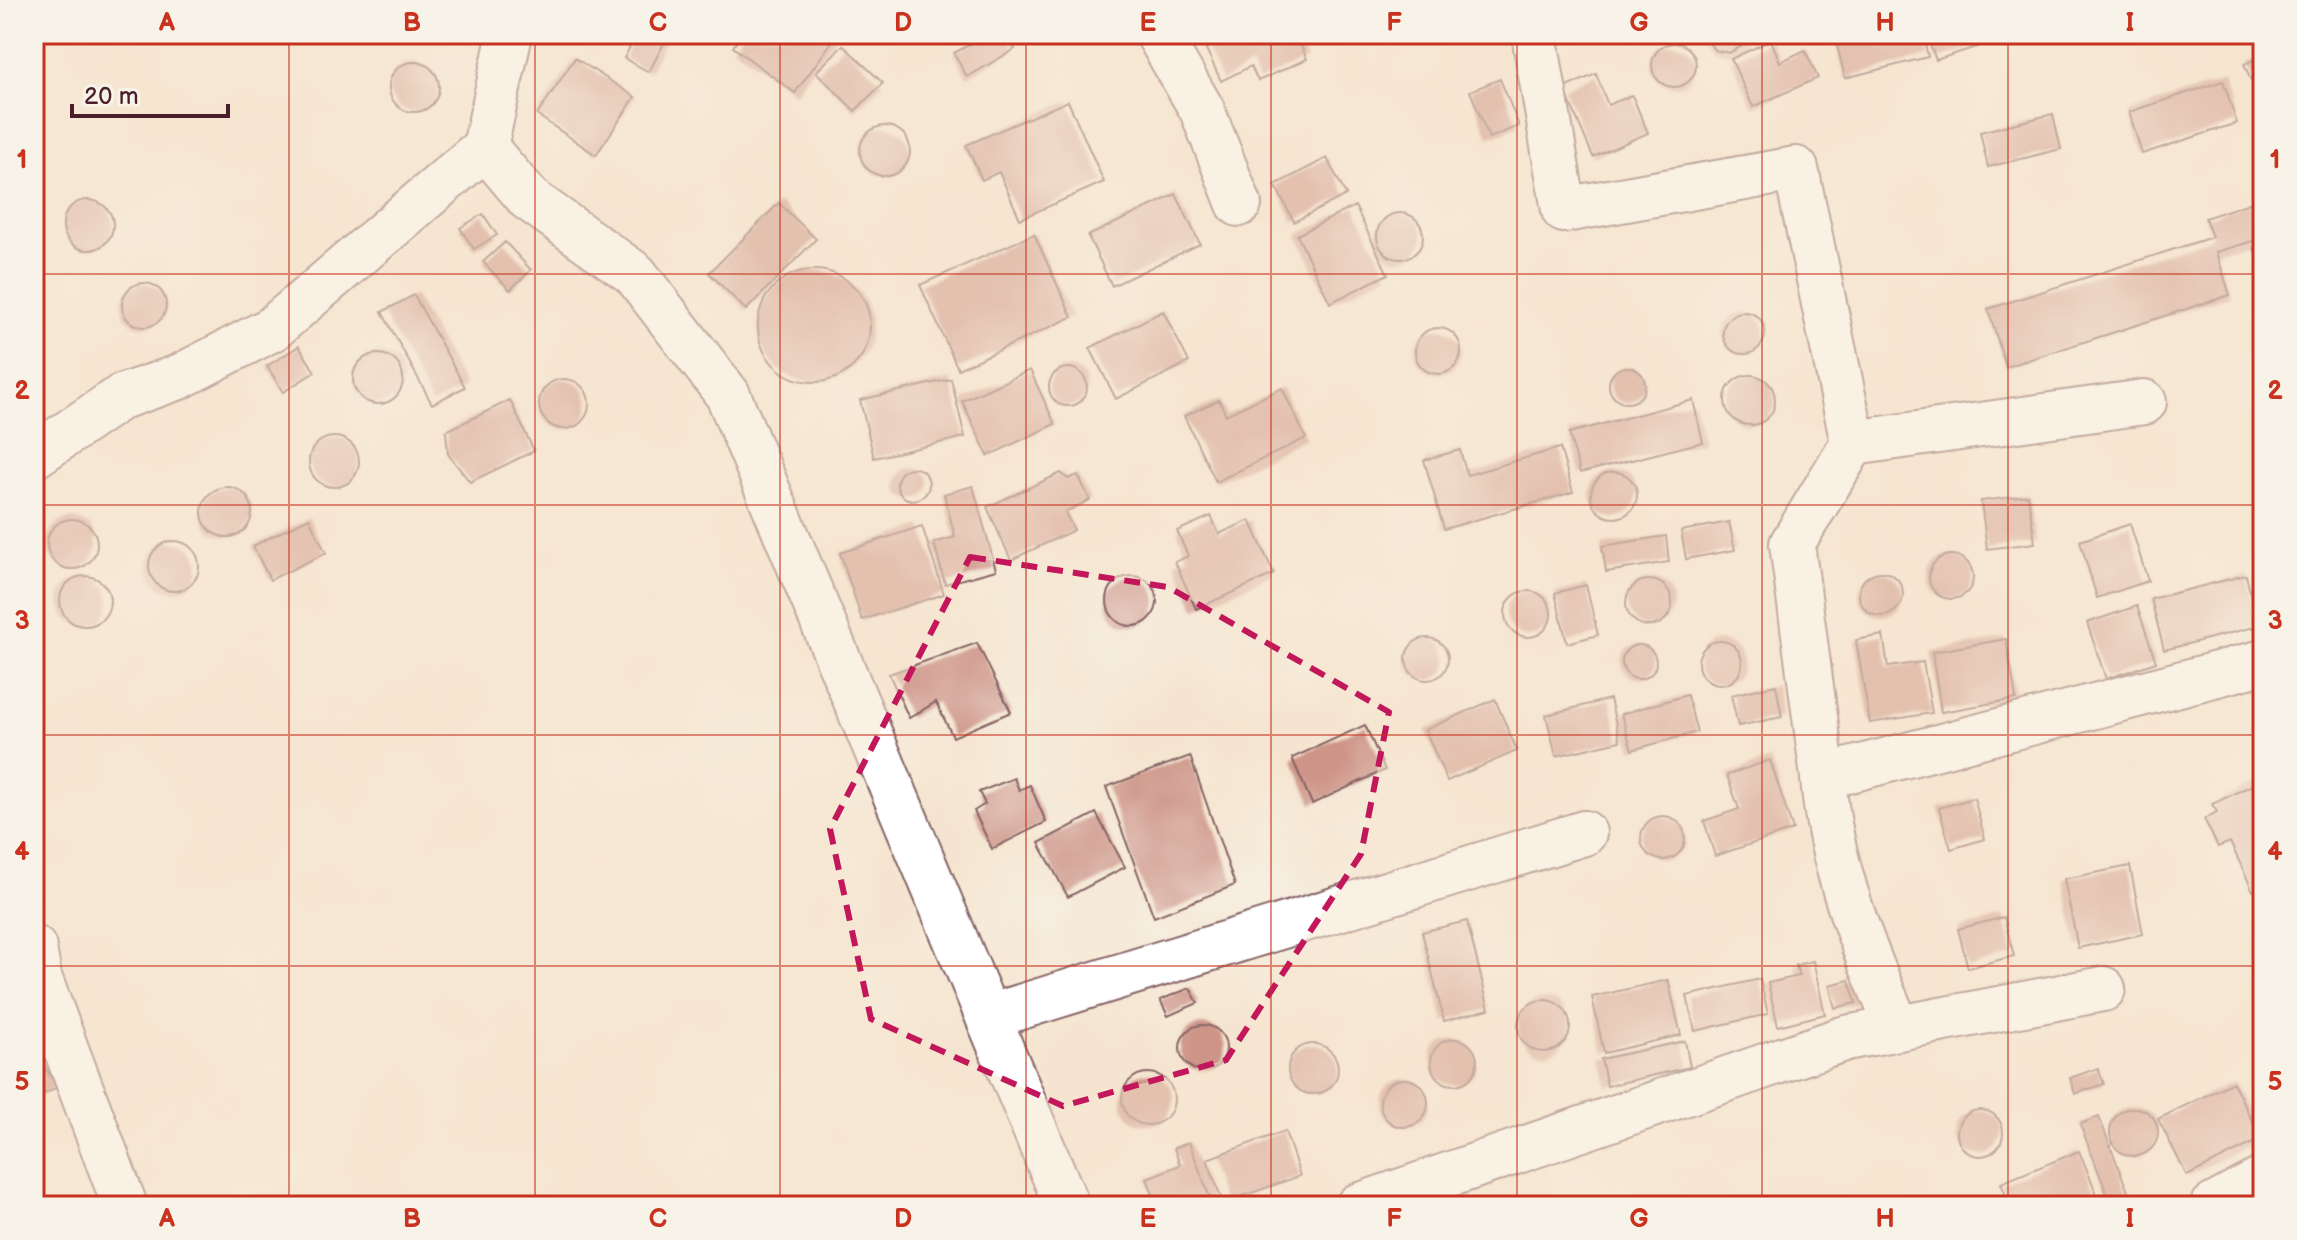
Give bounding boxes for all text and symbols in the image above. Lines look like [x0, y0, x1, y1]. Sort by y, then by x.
text: A [158, 8, 175, 39]
text: B [403, 8, 421, 39]
text: C [649, 8, 667, 39]
text: D [894, 8, 912, 39]
text: E [1140, 8, 1157, 39]
text: F [1386, 8, 1402, 39]
text: G [1629, 8, 1649, 39]
text: H [1875, 8, 1895, 39]
text: I [2126, 8, 2134, 39]
scale bar [72, 68, 228, 118]
text: 20 m [84, 82, 139, 111]
text: 1 [17, 145, 27, 176]
text: 1 [2270, 145, 2280, 176]
text: 2 [14, 376, 30, 407]
text: 2 [2267, 376, 2283, 407]
text: 3 [14, 606, 30, 637]
text: 3 [2267, 606, 2283, 637]
text: 4 [14, 837, 30, 868]
text: 4 [2267, 837, 2283, 868]
text: 5 [14, 1067, 30, 1098]
text: 5 [2267, 1067, 2283, 1098]
text: A [158, 1204, 175, 1235]
text: B [403, 1204, 421, 1235]
text: C [649, 1204, 667, 1235]
text: D [894, 1204, 912, 1235]
text: E [1140, 1204, 1157, 1235]
text: F [1386, 1204, 1402, 1235]
text: G [1629, 1204, 1649, 1235]
text: H [1875, 1204, 1895, 1235]
text: I [2126, 1204, 2134, 1235]

